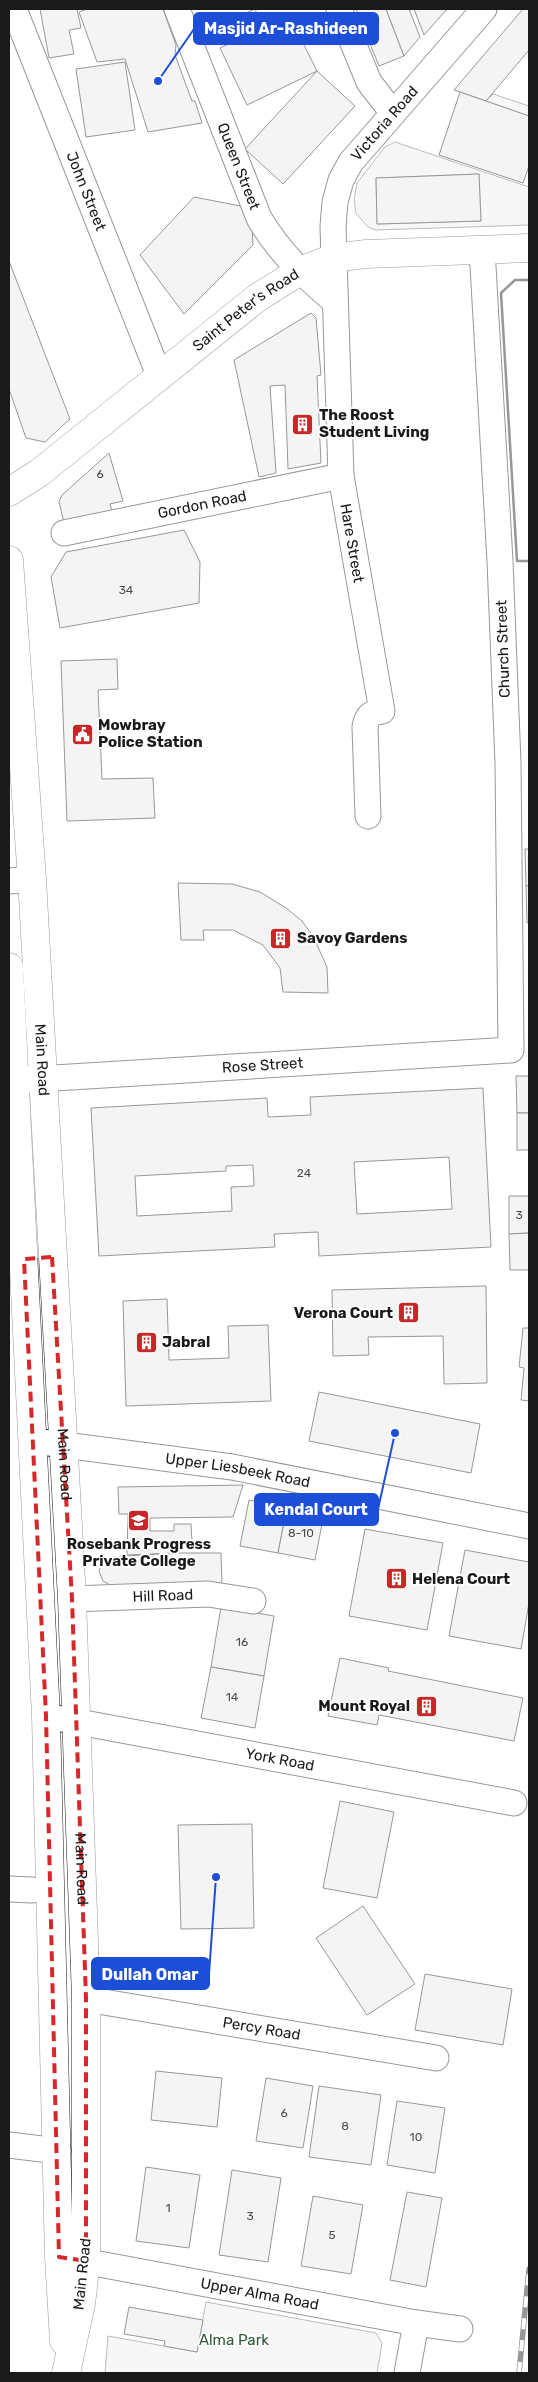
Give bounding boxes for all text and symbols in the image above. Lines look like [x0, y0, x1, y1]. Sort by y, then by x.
callout: Masjid Ar-Rashideen [194, 13, 378, 44]
text: Masjid Ar-Rashideen [204, 19, 368, 38]
street label: Victoria Road [347, 82, 422, 165]
street label: Queen Street [214, 120, 264, 213]
street label: John Street [62, 149, 110, 233]
street label: Saint Peter's Road [189, 265, 302, 355]
place label: The Roost Student Living [319, 406, 429, 441]
building icon: The Roost Student Living [291, 412, 315, 436]
house number: 6 [96, 467, 104, 481]
street label: Gordon Road [156, 487, 248, 522]
street label: Hare Street [336, 502, 368, 584]
house number: 34 [119, 583, 134, 597]
street label: Church Street [492, 600, 514, 698]
place label: Mowbray Police Station [98, 716, 203, 751]
public building icon: Mowbray Police Station [70, 722, 94, 746]
building icon: Savoy Gardens [269, 926, 293, 950]
place label: Savoy Gardens [297, 929, 408, 947]
street label: Main Road [31, 1023, 53, 1096]
street label: Rose Street [221, 1054, 304, 1077]
house number: 24 [297, 1166, 312, 1180]
house number: 3 [515, 1208, 523, 1222]
building icon: Verona Court [397, 1301, 421, 1325]
place label: Verona Court [294, 1304, 393, 1322]
building icon: Jabral [134, 1330, 158, 1354]
place label: Jabral [162, 1333, 210, 1351]
street label: Main Road [54, 1428, 76, 1501]
street label: Upper Liesbeek Road [164, 1449, 312, 1491]
callout: Kendal Court [255, 1494, 378, 1525]
text: Kendal Court [264, 1500, 368, 1519]
school or university icon: Rosebank Progress Private College [127, 1509, 151, 1533]
house number: 8-10 [288, 1526, 314, 1540]
place label: Rosebank Progress Private College [67, 1535, 211, 1570]
building icon: Helena Court [384, 1567, 408, 1591]
place label: Helena Court [412, 1570, 510, 1588]
street label: Hill Road [132, 1586, 194, 1606]
house number: 16 [236, 1635, 248, 1649]
house number: 14 [226, 1690, 239, 1704]
building icon: Mount Royal [414, 1694, 438, 1718]
place label: Mount Royal [318, 1697, 410, 1715]
street label: York Road [244, 1744, 316, 1775]
street label: Main Road [71, 1833, 92, 1905]
callout: Dullah Omar [92, 1958, 209, 1989]
text: Dullah Omar [102, 1965, 199, 1984]
street label: Percy Road [221, 2013, 302, 2044]
house number: 6 [280, 2106, 288, 2120]
house number: 8 [341, 2119, 349, 2133]
house number: 10 [410, 2130, 422, 2144]
house number: 1 [165, 2201, 171, 2215]
house number: 3 [246, 2209, 254, 2223]
house number: 5 [328, 2228, 336, 2242]
street label: Main Road [69, 2237, 95, 2311]
street label: Upper Alma Road [199, 2274, 320, 2314]
park label: Alma Park [199, 2331, 269, 2349]

